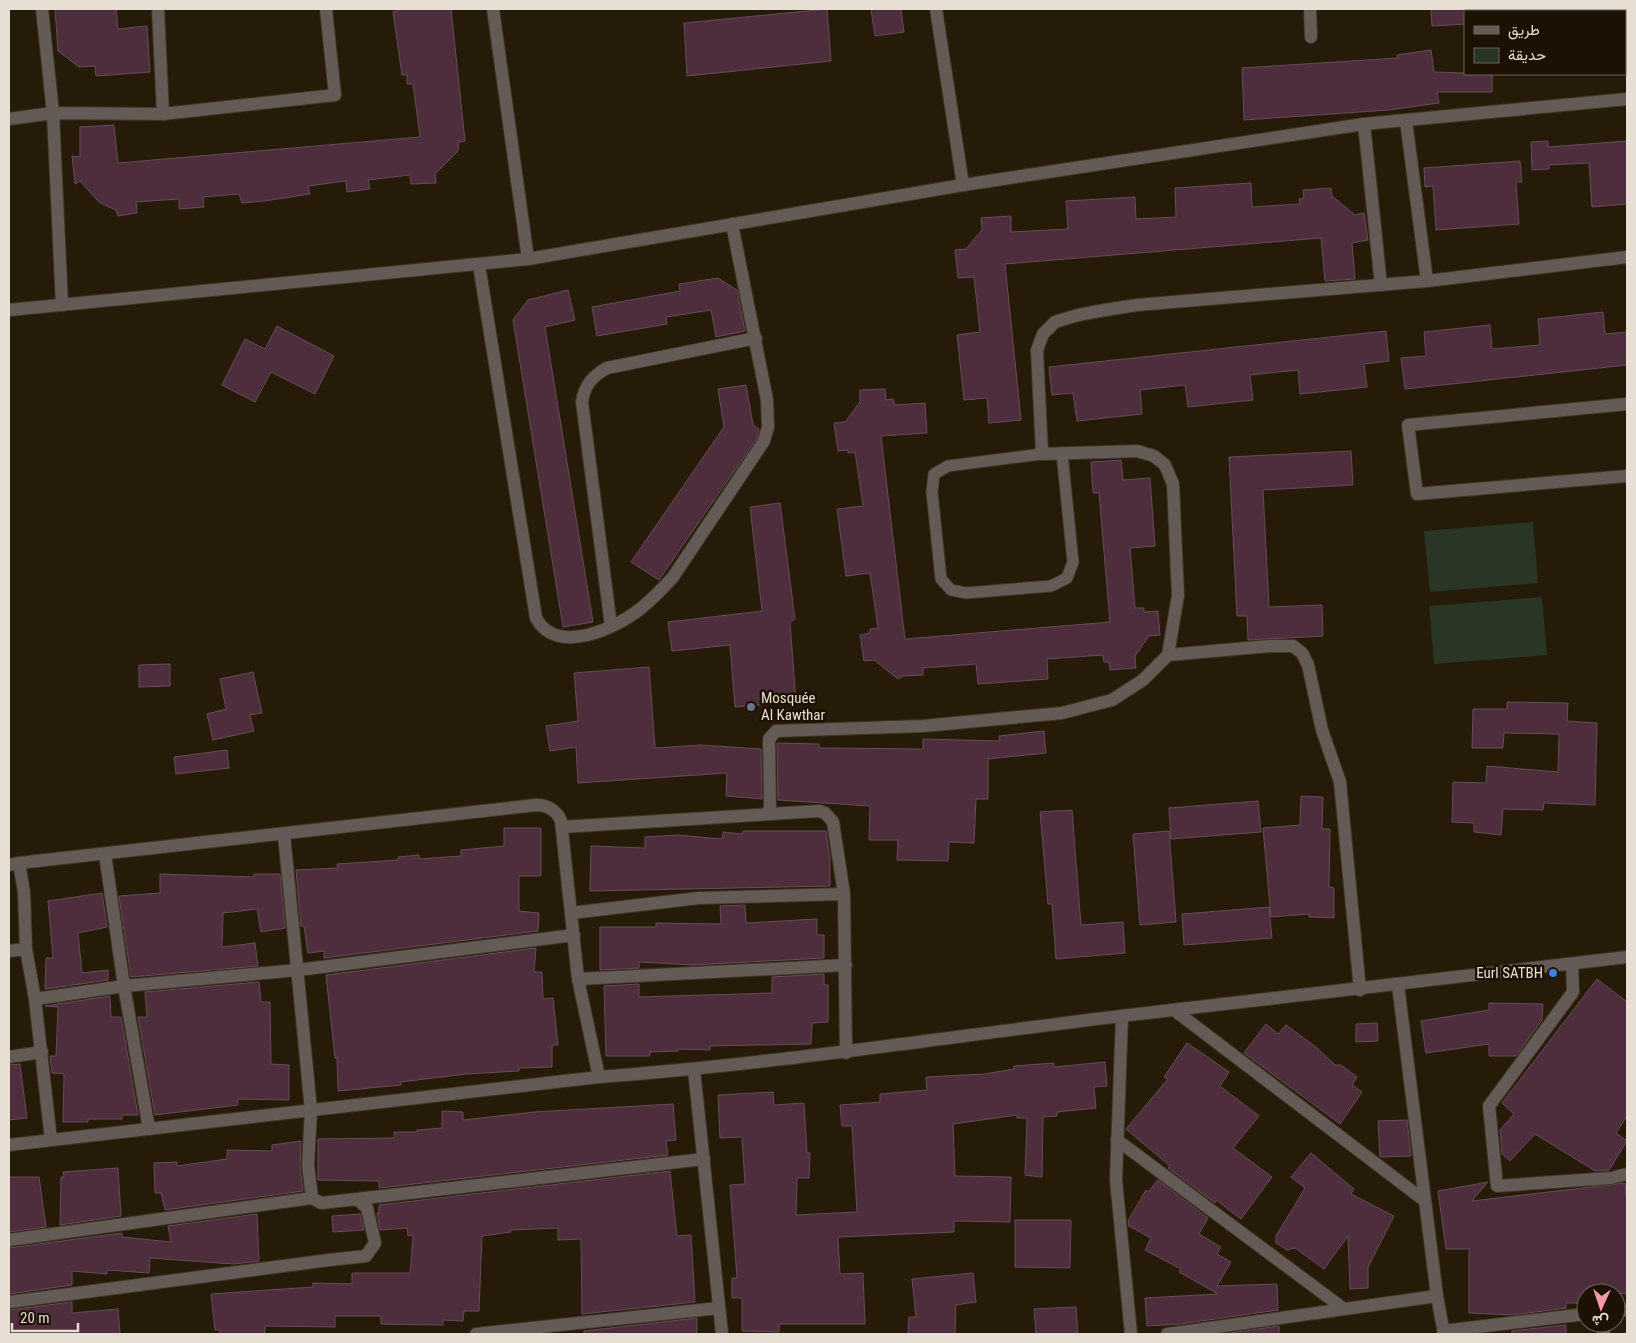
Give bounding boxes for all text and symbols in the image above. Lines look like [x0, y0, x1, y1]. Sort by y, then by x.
legend [1464, 10, 1626, 75]
text: طريق [1508, 21, 1540, 40]
text: حديقة [1508, 46, 1546, 64]
place label: Mosquée Al Kawthar [761, 689, 826, 724]
marker: Mosquée Al Kawthar [745, 701, 757, 713]
place label: Eurl SATBH [1476, 964, 1543, 982]
marker: Eurl SATBH [1547, 967, 1559, 979]
north arrow [1576, 1283, 1626, 1333]
scale bar [12, 1300, 79, 1332]
text: 20 m [20, 1309, 50, 1327]
text: ش [1591, 1312, 1609, 1329]

